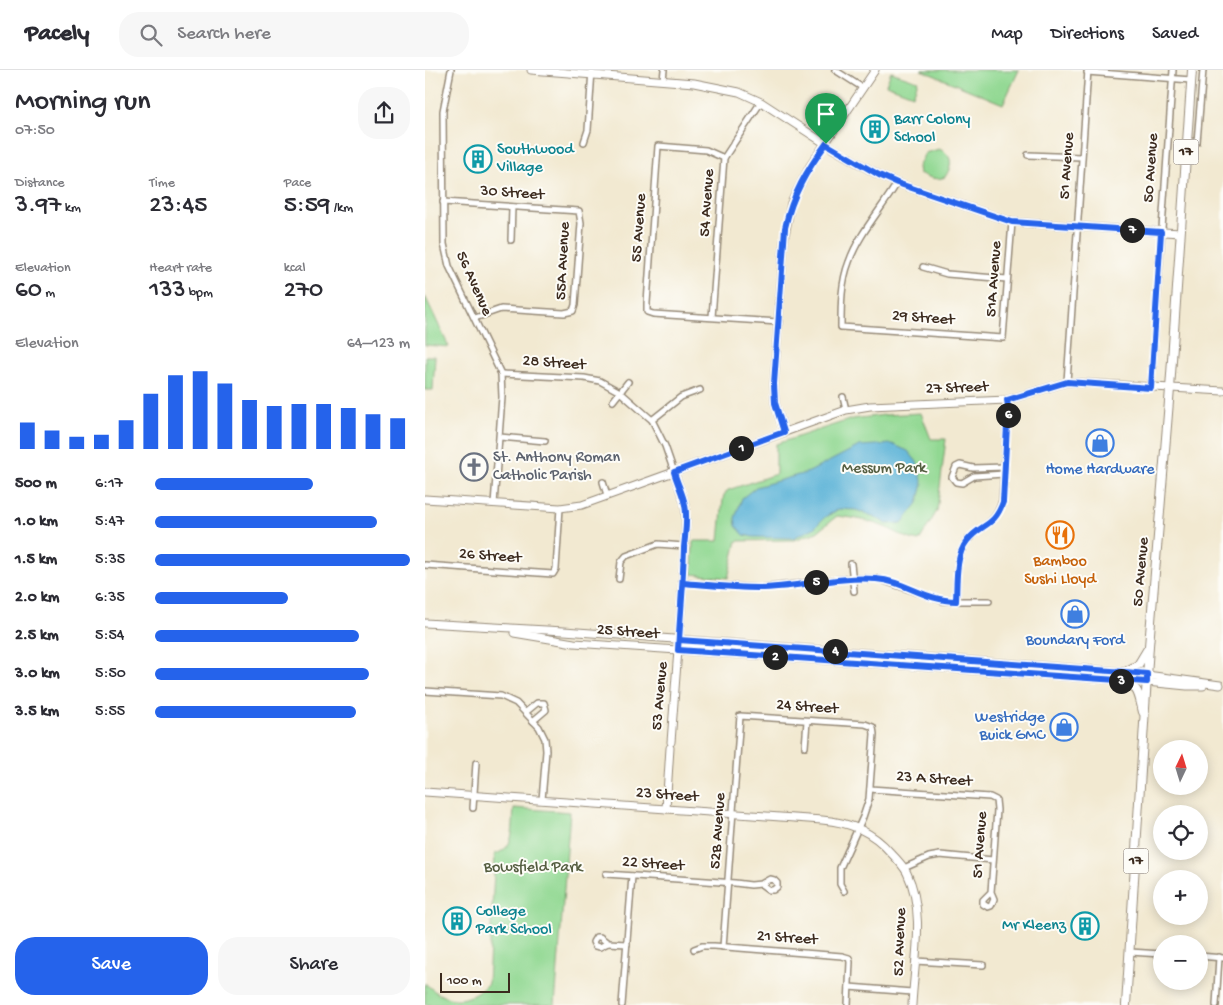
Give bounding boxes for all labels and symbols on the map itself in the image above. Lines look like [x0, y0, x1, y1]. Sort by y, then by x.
pin [805, 93, 847, 144]
place label: Barr Colony School [893, 111, 971, 148]
building icon: Barr Colony School [860, 114, 890, 144]
street label: 51 Avenue [1056, 131, 1080, 200]
street label: 50 Avenue [1140, 132, 1164, 203]
road number: 17 [1173, 140, 1199, 164]
place label: Southwood Village [496, 141, 575, 178]
building icon: Southwood Village [463, 144, 493, 174]
street label: 54 Avenue [696, 168, 720, 238]
street label: 30 Street [478, 182, 546, 206]
street label: 55 Avenue [628, 192, 652, 263]
pin: 7 [1119, 218, 1145, 242]
street label: 55A Avenue [552, 221, 576, 301]
street label: 51A Avenue [983, 240, 1007, 318]
street label: 56 Avenue [450, 249, 496, 320]
street label: 29 Street [891, 307, 956, 331]
street label: 28 Street [522, 352, 588, 376]
street label: 27 Street [925, 378, 990, 400]
pin: 6 [995, 402, 1021, 428]
shop icon: Home Hardware [1085, 428, 1115, 458]
pin: 1 [729, 436, 753, 460]
place label: St. Anthony Roman Catholic Parish [493, 449, 620, 486]
church icon: St. Anthony Roman Catholic Parish [459, 452, 489, 482]
park label: Messum Park [842, 460, 928, 479]
place label: Home Hardware [1045, 461, 1155, 480]
restaurant icon: Bamboo Sushi Lloyd [1045, 520, 1075, 550]
street label: 50 Avenue [1130, 536, 1155, 607]
street label: 26 Street [458, 545, 523, 569]
place label: Bamboo Sushi Lloyd [1024, 553, 1097, 590]
pin: 5 [803, 570, 829, 594]
shop icon: Boundary Ford [1060, 599, 1090, 629]
street label: 25 Street [596, 621, 661, 645]
place label: Boundary Ford [1025, 632, 1126, 651]
pin: 4 [823, 638, 847, 664]
pin: 2 [763, 644, 787, 670]
street label: 53 Avenue [649, 660, 674, 731]
pin: 3 [1109, 668, 1133, 694]
street label: 24 Street [775, 696, 840, 720]
place label: Westridge Buick GMC [975, 709, 1046, 746]
shop icon: Westridge Buick GMC [1049, 712, 1079, 742]
north arrow [1153, 740, 1207, 795]
street label: 23 A Street [896, 768, 974, 792]
street label: 23 Street [635, 784, 700, 808]
street label: 52B Avenue [707, 792, 731, 870]
street label: 51 Avenue [969, 810, 993, 879]
road number: 17 [1123, 848, 1149, 874]
street label: 22 Street [621, 853, 686, 877]
park label: Bowsfield Park [483, 859, 584, 878]
place label: College Park School [475, 903, 552, 940]
building icon: College Park School [442, 906, 472, 936]
street label: 52 Avenue [890, 907, 912, 976]
building icon: Mr Kleenz [1070, 911, 1100, 941]
place label: Mr Kleenz [1002, 917, 1067, 936]
street label: 21 Street [756, 927, 819, 951]
scale bar [440, 970, 510, 993]

